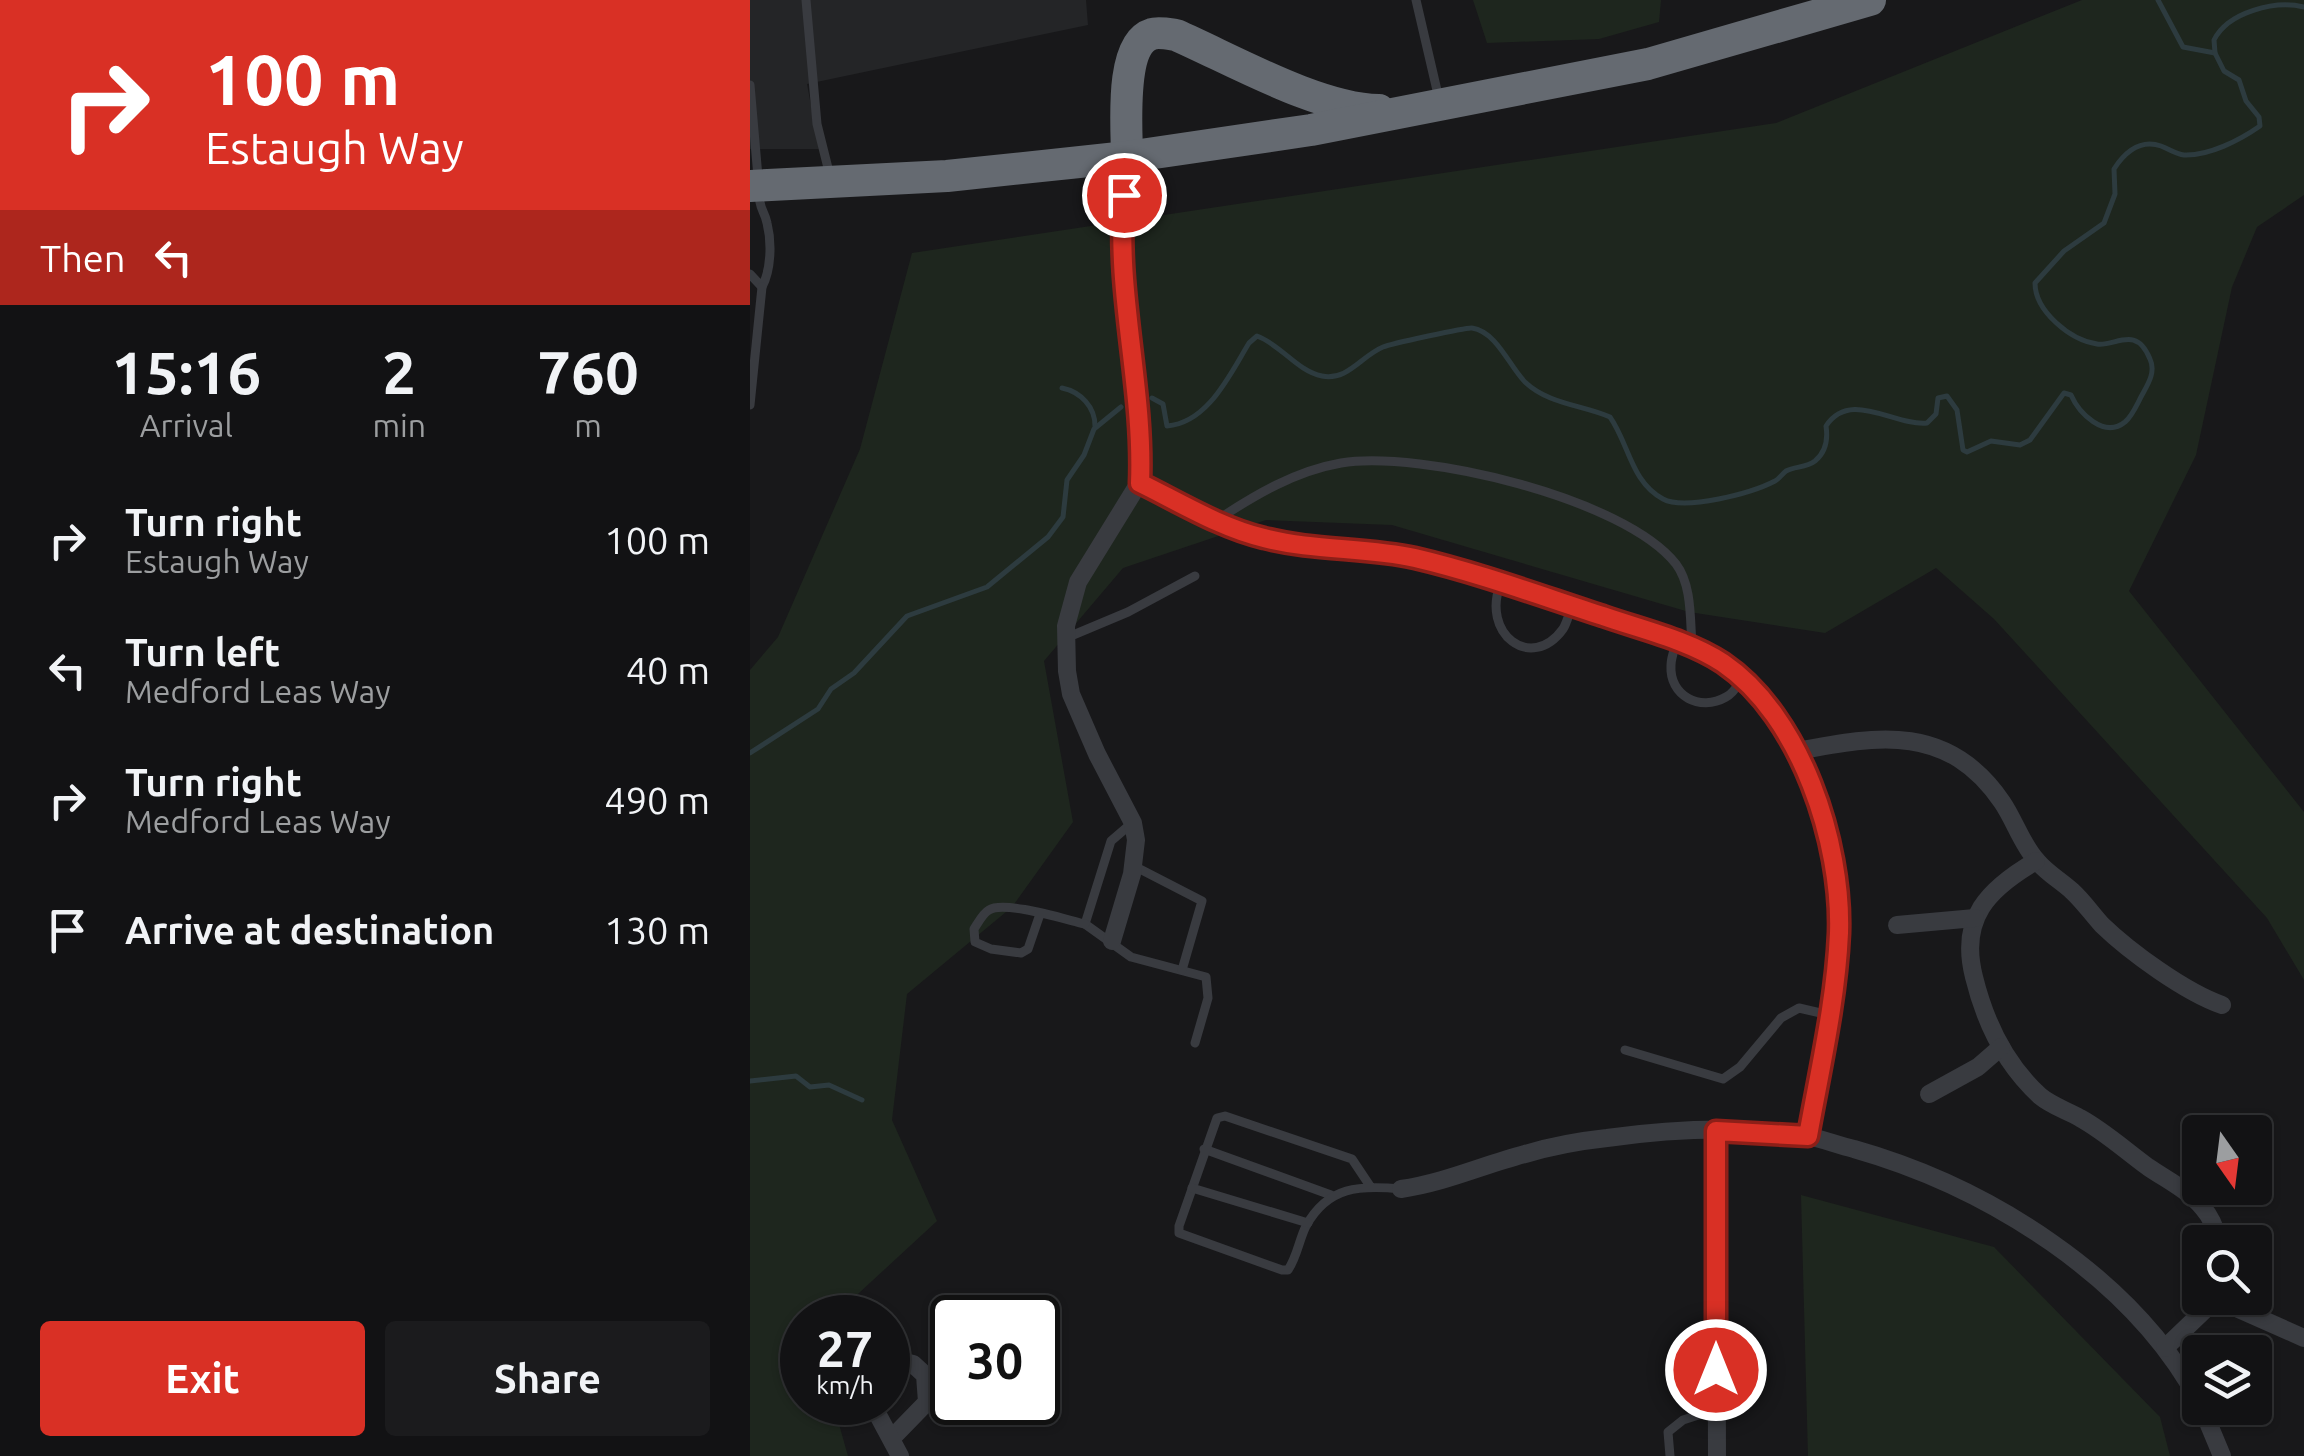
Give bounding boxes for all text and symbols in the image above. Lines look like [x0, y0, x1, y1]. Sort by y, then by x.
icon: right [40, 40, 170, 170]
text: 100 m [205, 40, 400, 118]
text: Estaugh Way [205, 122, 464, 173]
pin [1082, 153, 1167, 238]
icon: arrive [1097, 168, 1152, 223]
icon: left [146, 230, 201, 285]
text: Then [40, 237, 126, 279]
text: 15:16 [111, 338, 261, 405]
text: 2 [382, 338, 416, 405]
text: 760 [537, 338, 639, 405]
text: Arrival [140, 407, 233, 443]
text: min [372, 407, 426, 443]
text: m [574, 407, 602, 443]
text: Turn right [125, 501, 302, 543]
icon: right [40, 513, 95, 568]
text: 100 m [604, 519, 710, 561]
text: Estaugh Way [125, 543, 309, 579]
text: Turn left [125, 631, 280, 673]
icon: left [40, 643, 95, 698]
text: 40 m [626, 649, 710, 691]
text: Medford Leas Way [125, 673, 391, 709]
text: Turn right [125, 761, 302, 803]
icon: right [40, 773, 95, 828]
text: 490 m [604, 779, 710, 821]
text: Medford Leas Way [125, 803, 391, 839]
icon: arrive [40, 903, 95, 958]
text: Arrive at destination [125, 909, 494, 951]
text: 130 m [604, 909, 710, 951]
north arrow [2182, 1115, 2272, 1205]
map controls [2182, 1115, 2272, 1425]
button: search [2182, 1225, 2272, 1315]
speed limit sign: 30 [930, 1295, 1060, 1425]
position arrow [1664, 1318, 1768, 1422]
text: 27 [817, 1320, 873, 1376]
button: Exit [40, 1321, 365, 1436]
button: Share [385, 1321, 710, 1436]
button: layers [2182, 1335, 2272, 1425]
text: km/h [816, 1371, 874, 1399]

